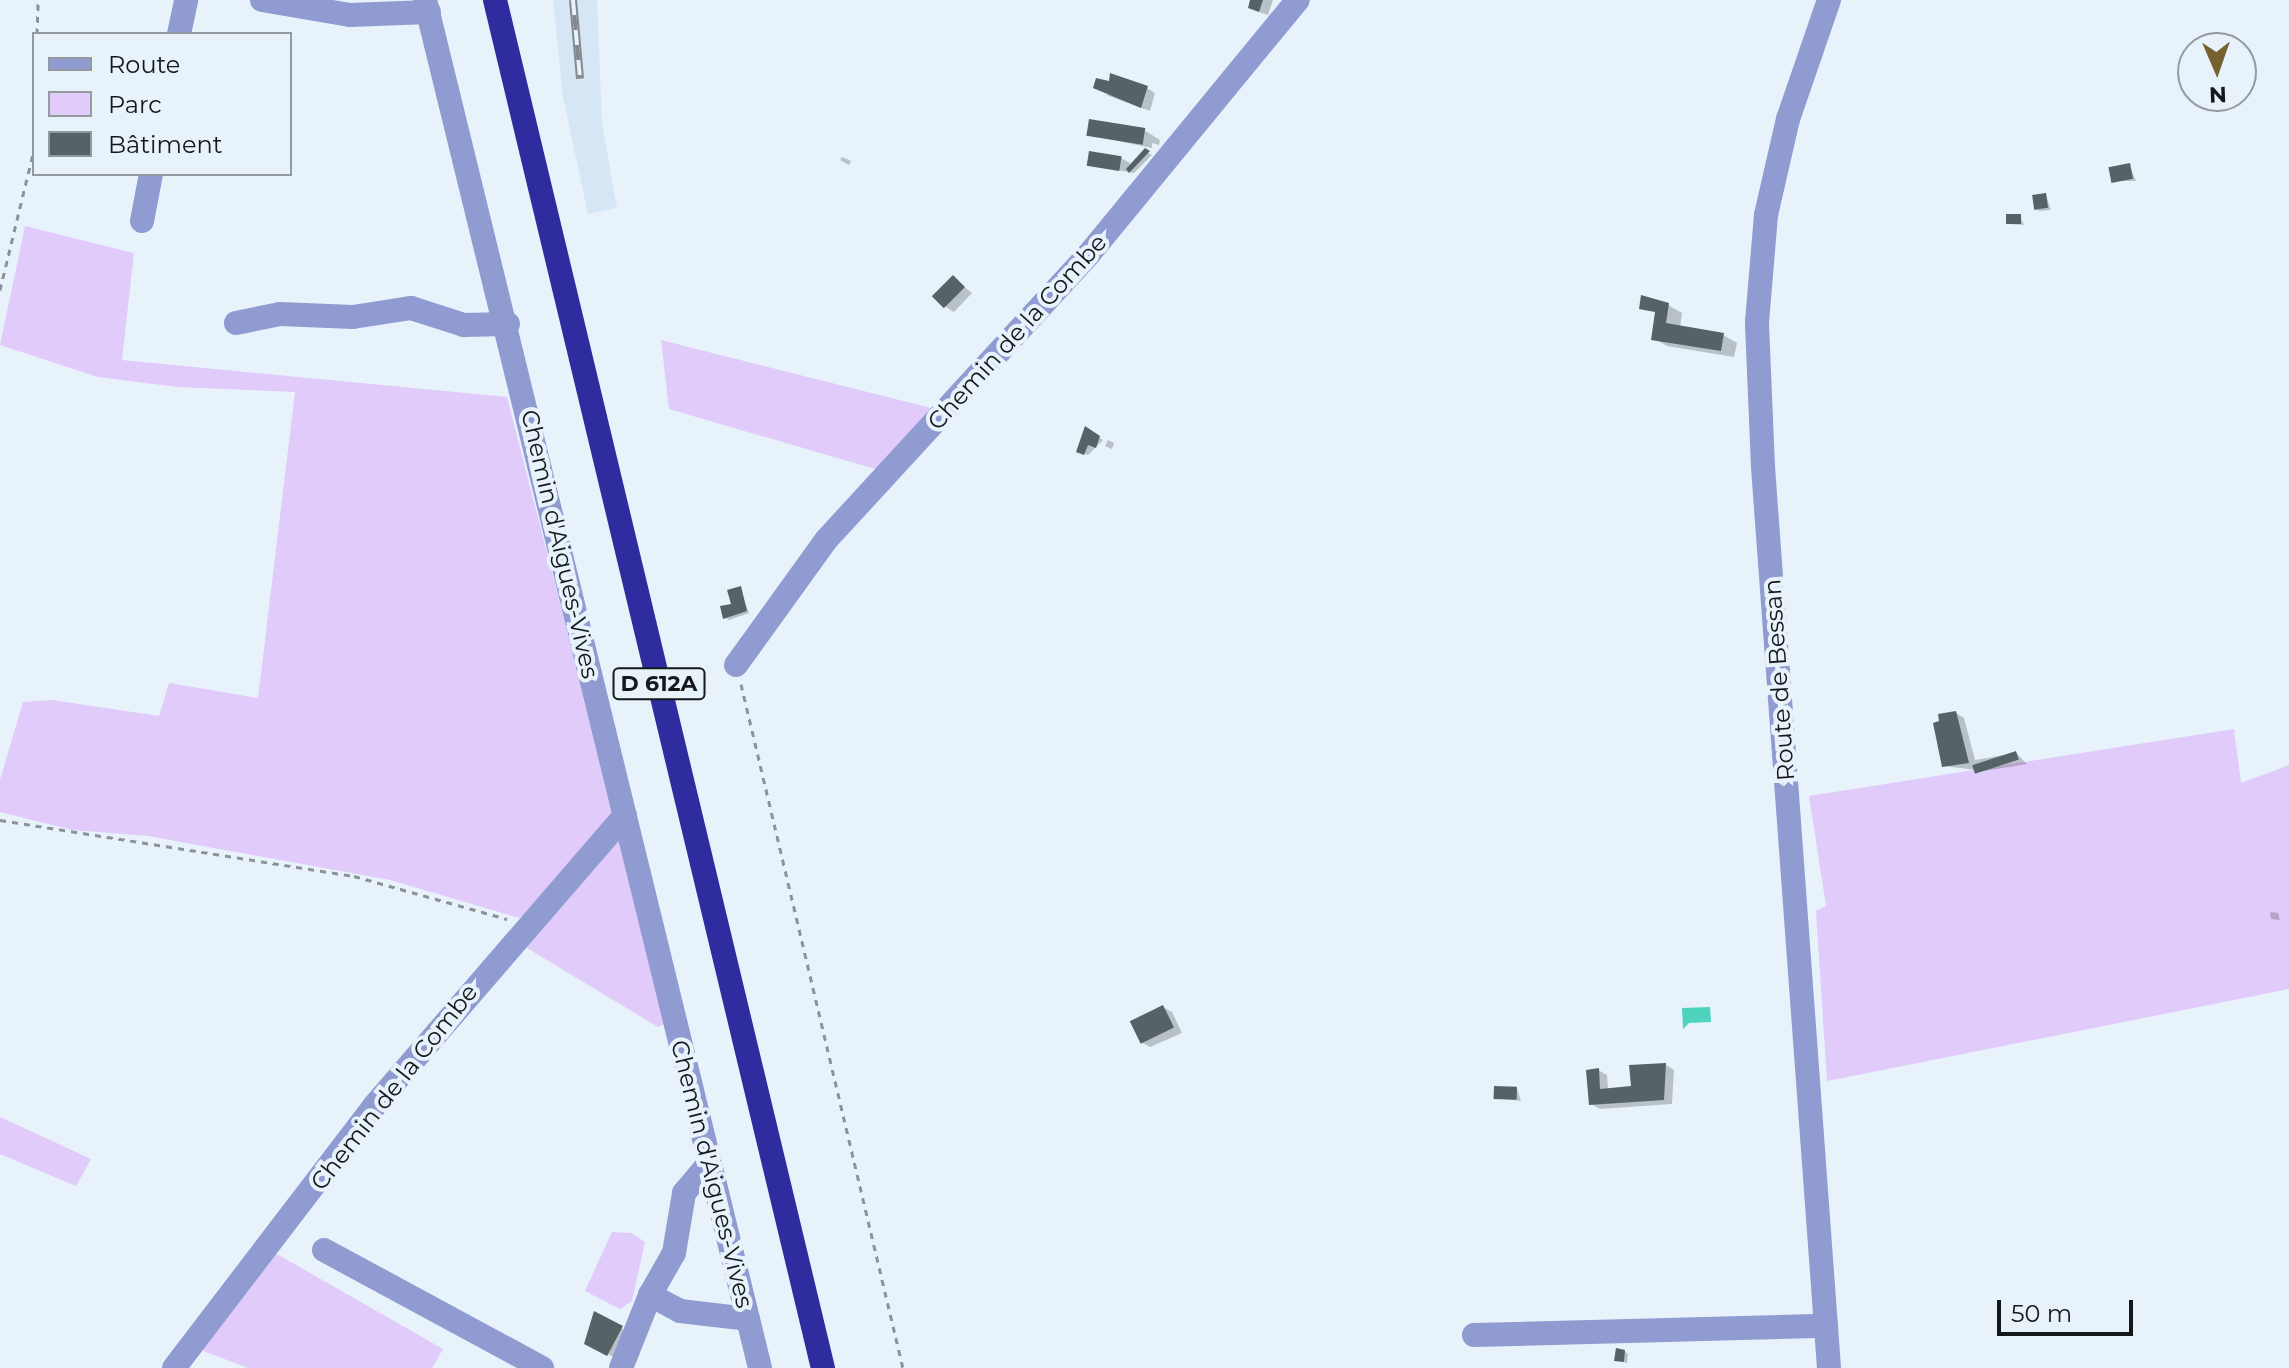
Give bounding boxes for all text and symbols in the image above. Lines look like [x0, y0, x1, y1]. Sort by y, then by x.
legend [32, 32, 292, 176]
north arrow [2177, 32, 2257, 112]
text: Route [108, 50, 180, 79]
text: N [2208, 81, 2227, 108]
text: Parc [108, 90, 162, 119]
text: Bâtiment [108, 130, 222, 159]
street label: Chemin de la Combe [921, 228, 1113, 436]
street label: Chemin d'Aigues-Vives [515, 407, 605, 681]
street label: Route de Bessan [1758, 578, 1800, 782]
road number: D 612A [611, 666, 707, 702]
street label: Chemin de la Combe [305, 978, 483, 1196]
street label: Chemin d'Aigues-Vives [665, 1037, 759, 1311]
scale bar [2001, 1284, 2137, 1334]
text: 50 m [2011, 1299, 2072, 1328]

